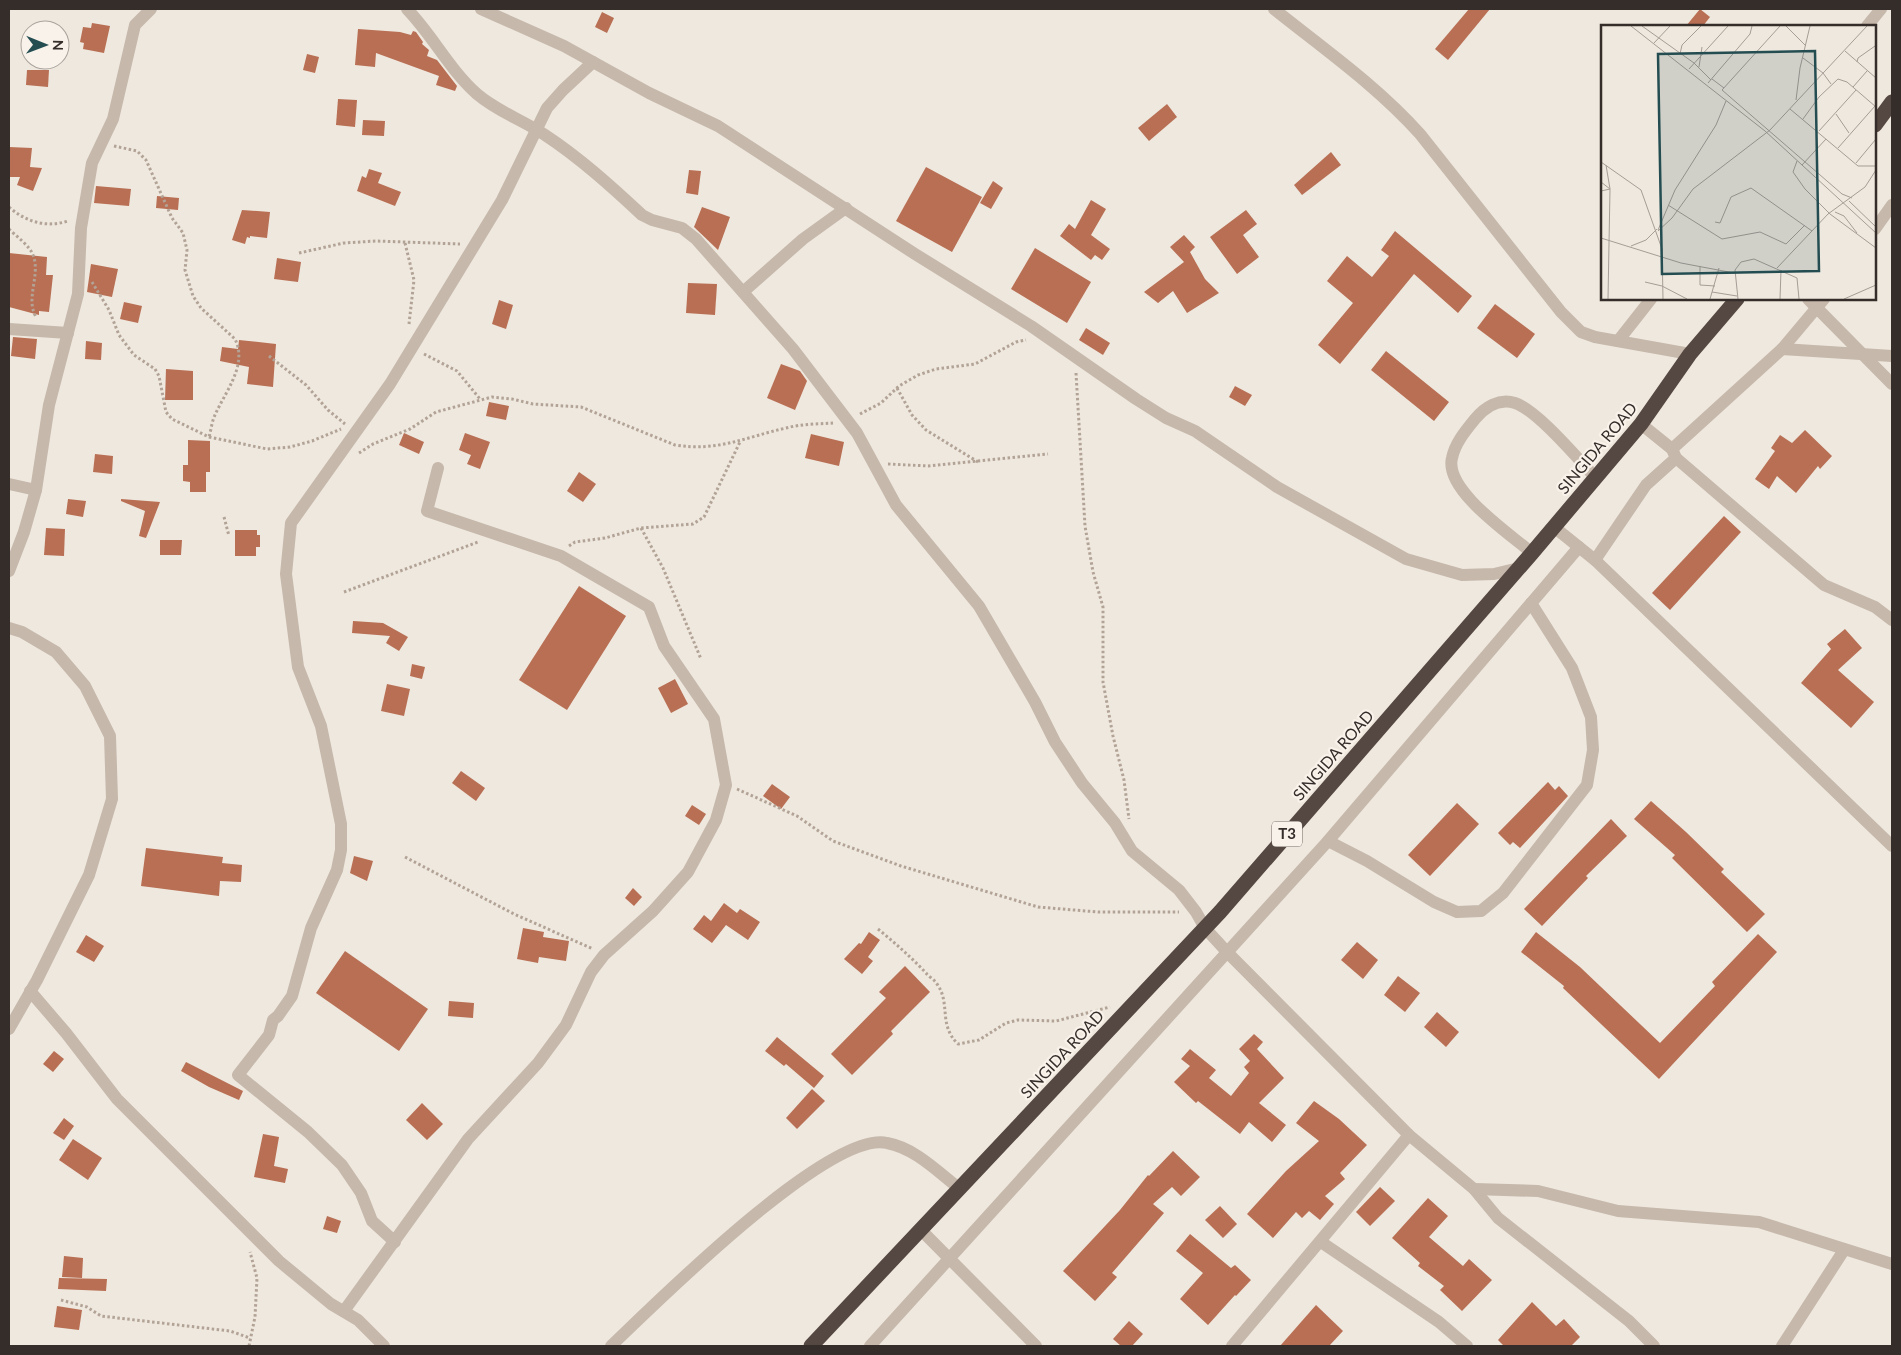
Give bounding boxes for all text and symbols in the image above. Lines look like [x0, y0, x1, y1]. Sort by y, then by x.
north arrow [20, 20, 70, 70]
inset map [1601, 25, 1876, 300]
text: N [50, 40, 67, 51]
street label: SINGIDA ROAD [1553, 398, 1640, 497]
street label: SINGIDA ROAD [1288, 706, 1377, 804]
road number: T3 [1272, 822, 1302, 846]
street label: SINGIDA ROAD [1016, 1006, 1107, 1102]

